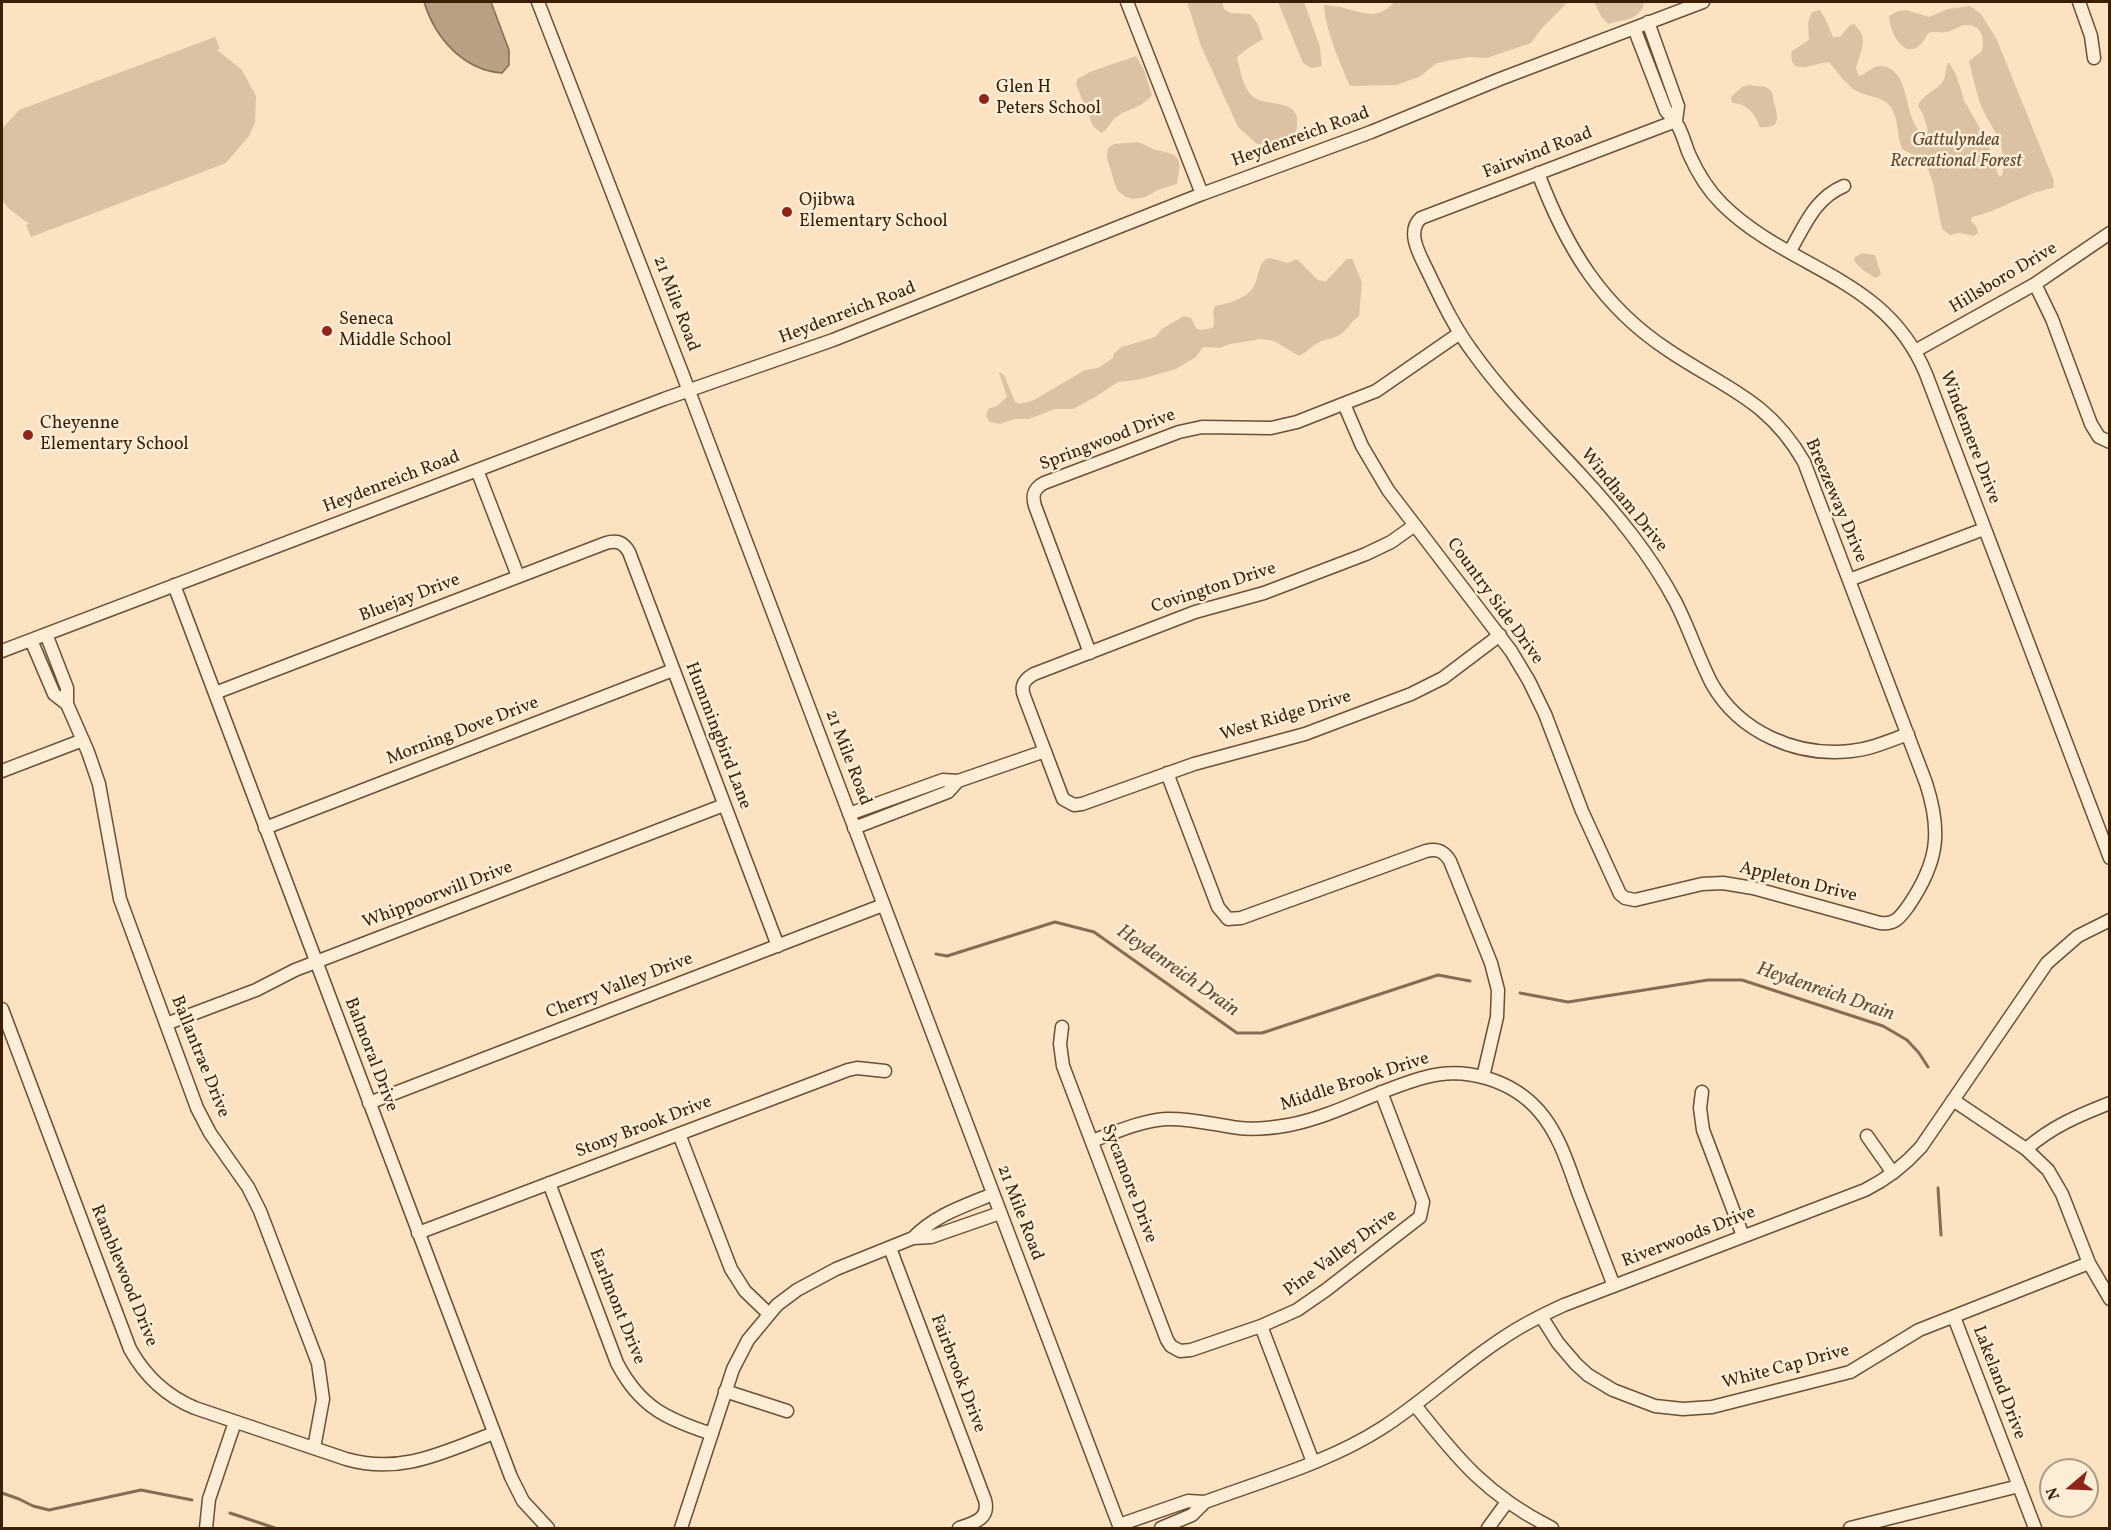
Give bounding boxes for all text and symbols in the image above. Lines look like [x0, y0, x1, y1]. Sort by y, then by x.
place label: Glen H Peters School [996, 78, 1101, 121]
marker: Glen H Peters School [977, 92, 991, 106]
street label: Heydenreich Road [1229, 103, 1373, 173]
street label: Fairwind Road [1480, 123, 1596, 185]
park label: Gattulyndea Recreational Forest [1890, 131, 2022, 174]
place label: Ojibwa Elementary School [799, 191, 948, 234]
marker: Ojibwa Elementary School [780, 205, 794, 219]
street label: Hillsboro Drive [1946, 238, 2062, 320]
street label: 21 Mile Road [647, 253, 703, 355]
street label: Heydenreich Road [776, 278, 920, 350]
place label: Seneca Middle School [339, 310, 452, 352]
marker: Seneca Middle School [320, 324, 334, 338]
street label: Windemere Drive [1934, 369, 2004, 507]
street label: Springwood Drive [1037, 405, 1179, 477]
place label: Cheyenne Elementary School [40, 414, 189, 456]
marker: Cheyenne Elementary School [21, 428, 35, 442]
street label: Breezeway Drive [1799, 436, 1871, 566]
street label: Windham Drive [1575, 445, 1671, 557]
street label: Heydenreich Road [320, 447, 464, 519]
street label: Country Side Drive [1441, 535, 1547, 669]
street label: Covington Drive [1149, 559, 1279, 619]
street label: Bluejay Drive [357, 570, 463, 628]
street label: Hummingbird Lane [679, 659, 755, 813]
street label: West Ridge Drive [1218, 687, 1354, 747]
street label: Morning Dove Drive [384, 693, 542, 771]
street label: 21 Mile Road [819, 707, 875, 809]
street label: Whippoorwill Drive [360, 857, 516, 935]
street label: Appleton Drive [1737, 858, 1859, 908]
water label: Heydenreich Drain [1111, 921, 1243, 1023]
street label: Cherry Valley Drive [544, 949, 696, 1025]
water label: Heydenreich Drain [1753, 958, 1897, 1028]
street label: Ballantrae Drive [165, 993, 233, 1121]
street label: Balmoral Drive [338, 995, 402, 1115]
street label: Middle Brook Drive [1278, 1049, 1432, 1117]
street label: Stony Brook Drive [573, 1092, 715, 1164]
street label: Sycamore Drive [1095, 1121, 1161, 1247]
street label: 21 Mile Road [991, 1162, 1047, 1264]
street label: Ramblewood Drive [85, 1202, 161, 1350]
street label: Riverwoods Drive [1619, 1203, 1759, 1273]
street label: Pine Valley Drive [1280, 1206, 1402, 1302]
street label: Earlmont Drive [583, 1246, 649, 1368]
street label: Fairbrook Drive [925, 1312, 989, 1436]
street label: Lakeland Drive [1966, 1323, 2030, 1443]
street label: White Cap Drive [1720, 1341, 1852, 1395]
north arrow [2039, 1458, 2099, 1518]
text: N [2042, 1484, 2066, 1502]

